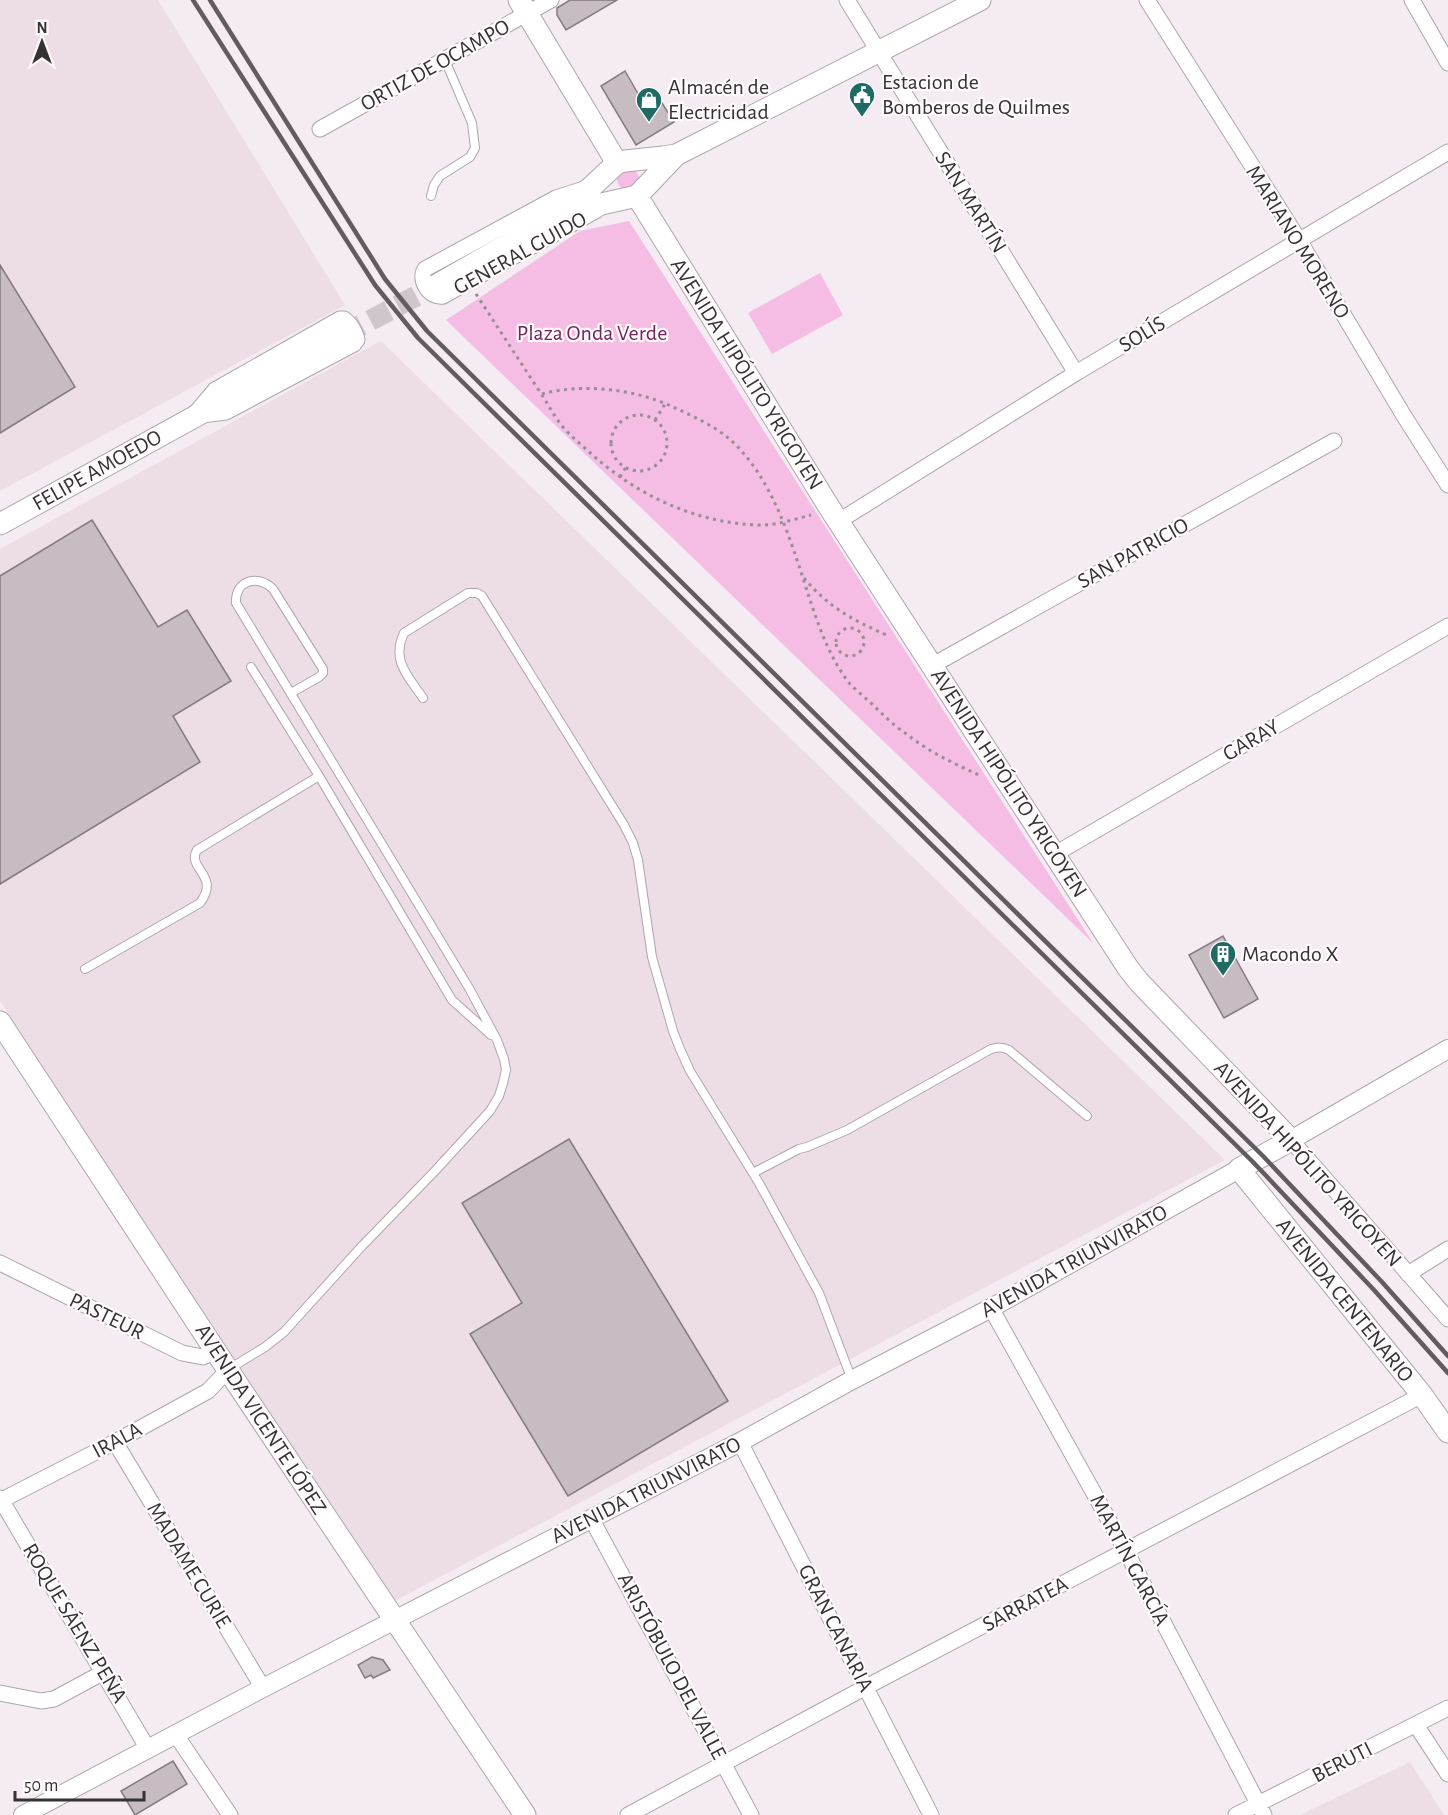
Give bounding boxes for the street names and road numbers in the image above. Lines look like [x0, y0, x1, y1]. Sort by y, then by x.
street label: ORTIZ DE OCAMPO [357, 15, 513, 115]
street label: SAN MARTÍN [931, 147, 1012, 257]
street label: MARIANO MORENO [1242, 162, 1354, 322]
street label: GENERAL GUIDO [450, 207, 590, 299]
street label: AVENIDA HIPÓLITO YRIGOYEN [667, 254, 828, 493]
street label: SOLÍS [1114, 311, 1169, 356]
street label: FELIPE AMOEDO [29, 426, 165, 514]
street label: SAN PATRICIO [1074, 514, 1192, 592]
street label: AVENIDA HIPÓLITO YRIGOYEN [927, 664, 1092, 901]
street label: GARAY [1219, 715, 1283, 765]
street label: AVENIDA HIPÓLITO YRIGOYEN [1210, 1056, 1407, 1271]
street label: AVENIDA TRIUNVIRATO [977, 1201, 1171, 1321]
street label: AVENIDA CENTENARIO [1272, 1214, 1418, 1386]
street label: PASTEUR [66, 1288, 148, 1344]
street label: AVENIDA VICENTE LÓPEZ [191, 1319, 332, 1518]
street label: IRALA [89, 1418, 146, 1462]
street label: AVENIDA TRIUNVIRATO [548, 1433, 744, 1547]
street label: MARTÍN GARCÍA [1086, 1490, 1175, 1629]
street label: MADAME CURIE [143, 1498, 235, 1632]
street label: ROQUE SÁENZ PEÑA [19, 1539, 132, 1707]
street label: GRAN CANARIA [795, 1561, 878, 1695]
street label: ARISTÓBULO DEL VALLE [614, 1569, 731, 1763]
street label: SARRATEA [979, 1572, 1072, 1636]
street label: BERUTI [1308, 1738, 1376, 1786]

